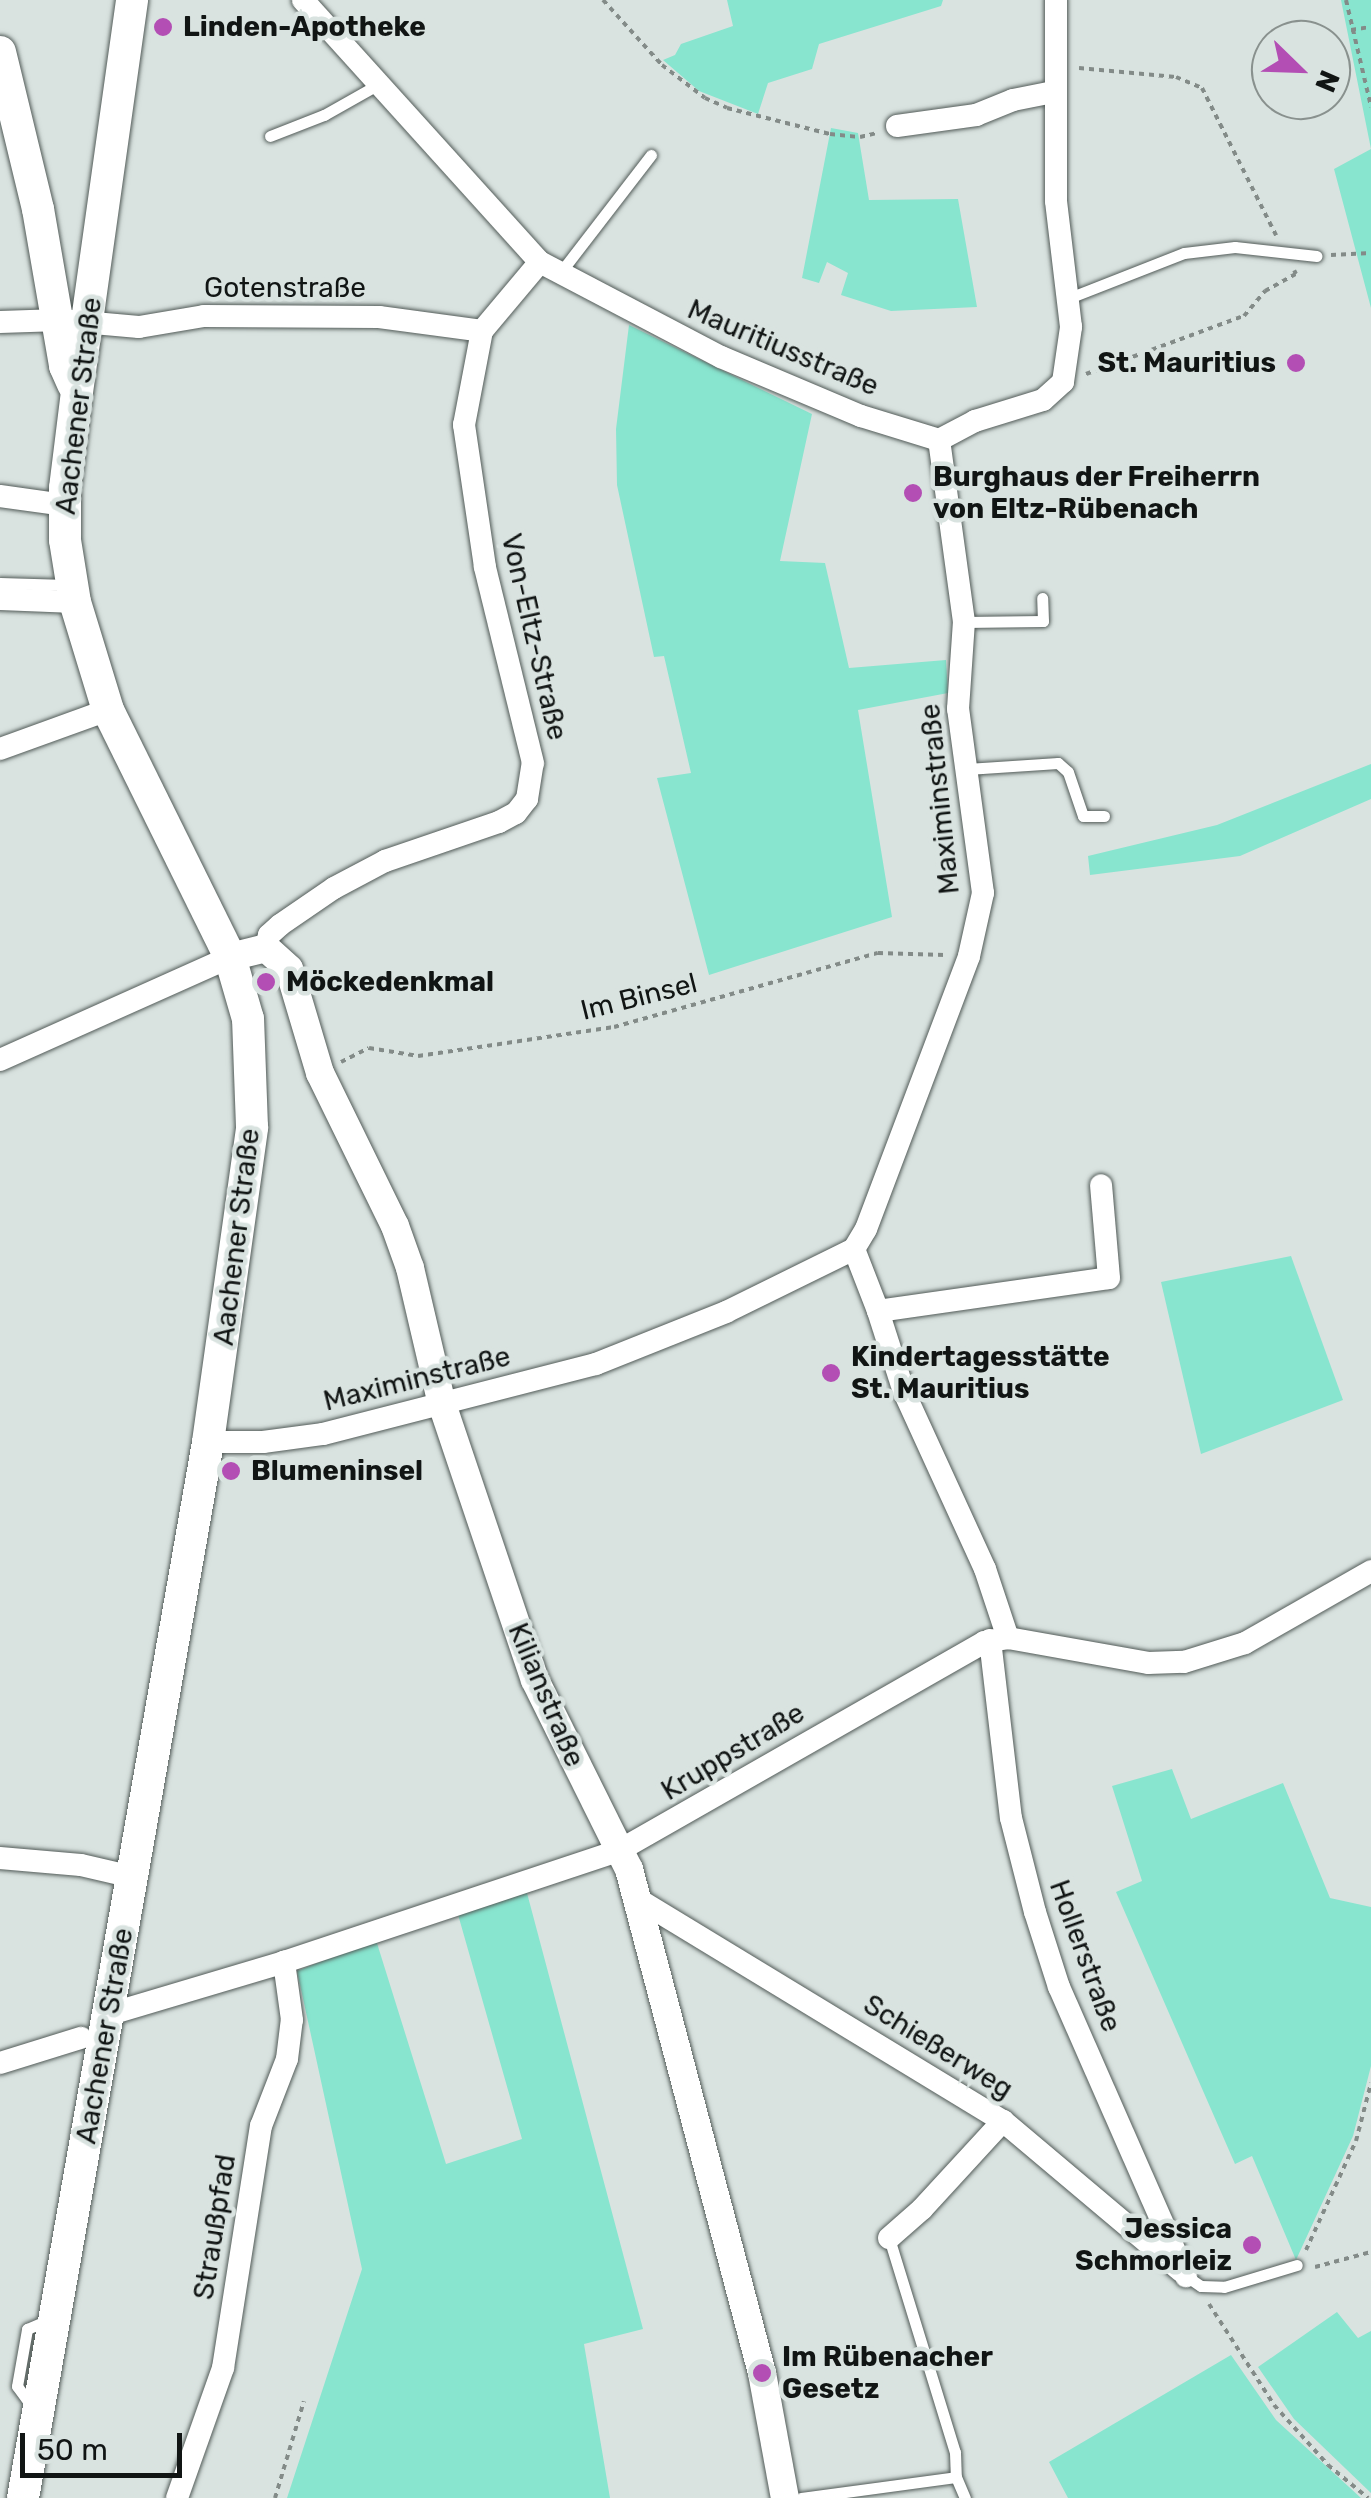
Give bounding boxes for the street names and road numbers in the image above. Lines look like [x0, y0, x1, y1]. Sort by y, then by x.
street label: Gotenstraße [204, 271, 366, 305]
street label: Mauritiusstraße [683, 293, 883, 403]
street label: Aachener Straße [49, 295, 109, 517]
street label: Von-Eltz-Straße [494, 530, 574, 744]
street label: Maximinstraße [913, 702, 967, 896]
street label: Im Binsel [577, 966, 701, 1028]
street label: Aachener Straße [207, 1126, 267, 1348]
street label: Maximinstraße [320, 1340, 514, 1418]
street label: Kilianstraße [501, 1618, 591, 1772]
street label: Kruppstraße [655, 1696, 811, 1808]
street label: Hollerstraße [1042, 1875, 1128, 2037]
street label: Aachener Straße [69, 1925, 141, 2147]
street label: Schießerweg [857, 1988, 1019, 2106]
street label: Straußpfad [187, 2152, 243, 2302]

